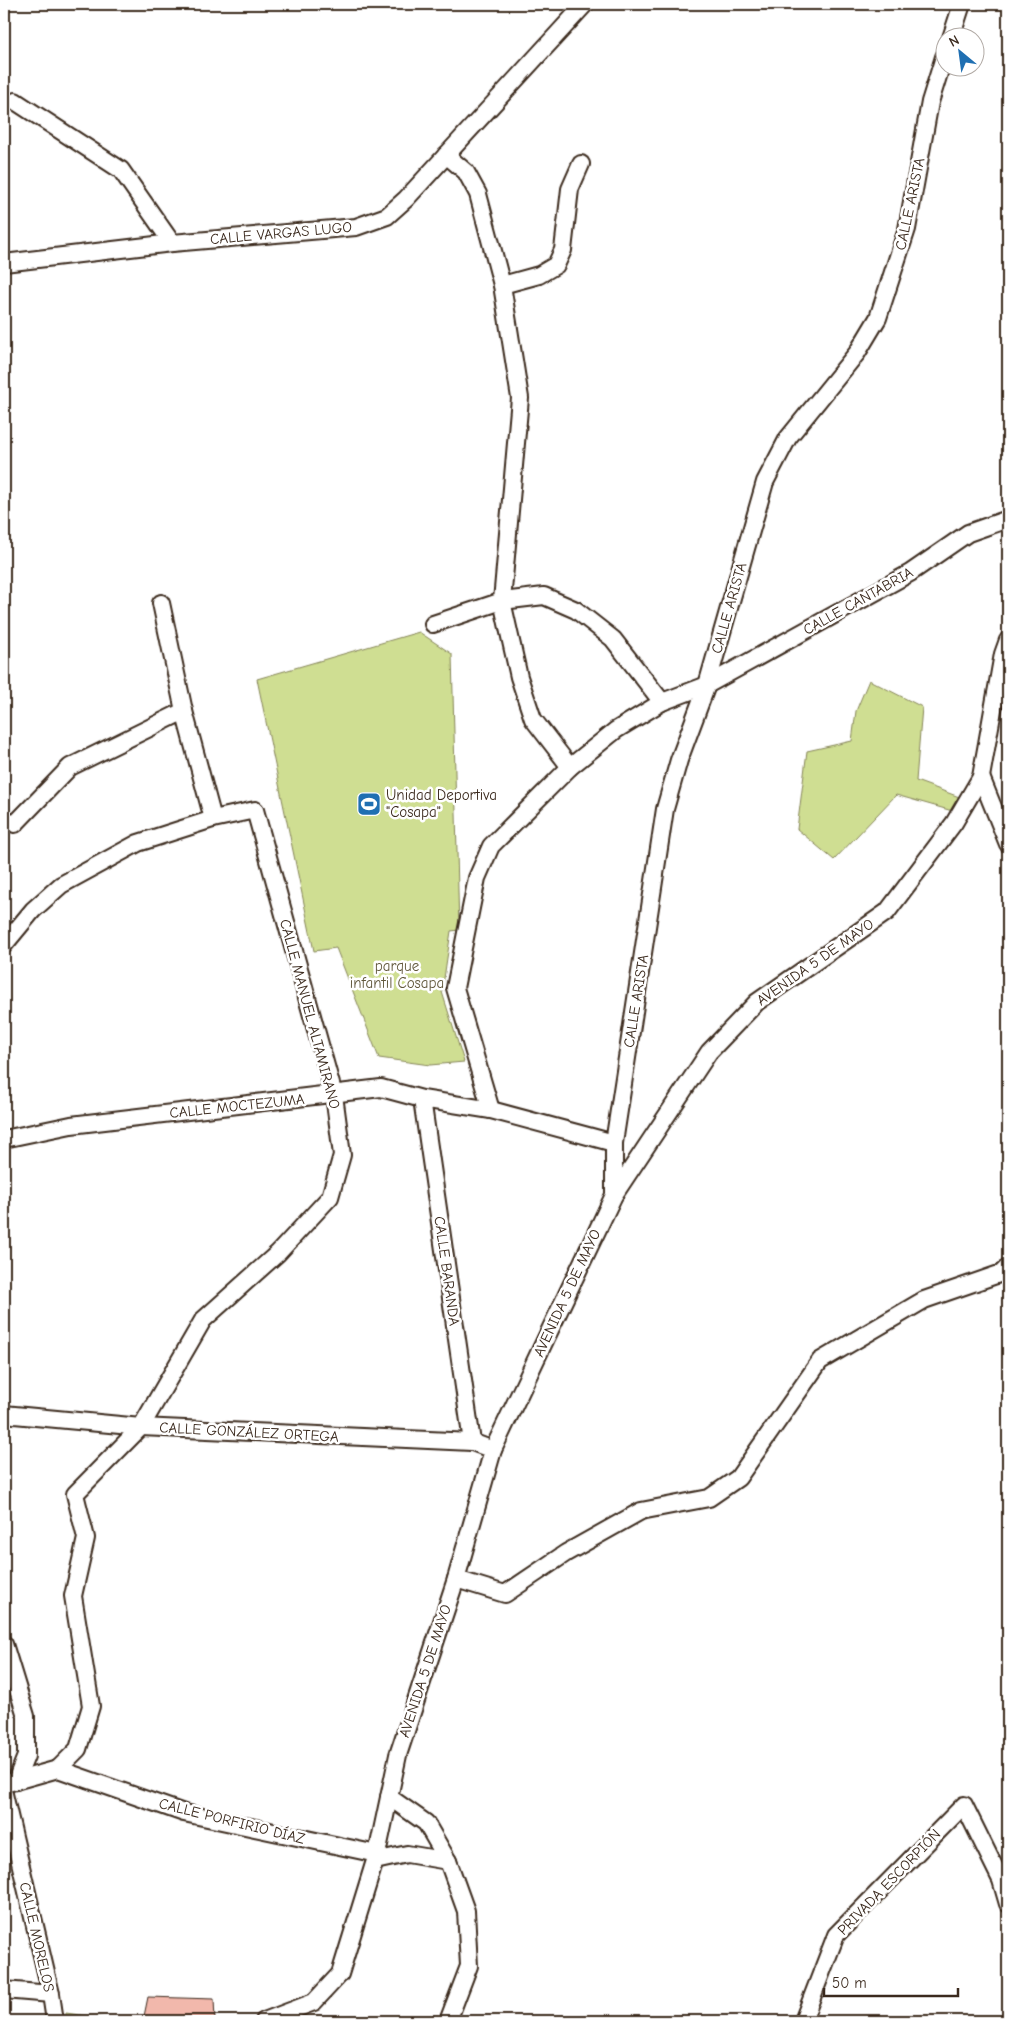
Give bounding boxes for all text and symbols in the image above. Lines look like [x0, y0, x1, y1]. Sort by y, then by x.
north arrow [934, 28, 984, 78]
text: N [946, 31, 962, 51]
street label: CALLE ARISTA [891, 156, 929, 252]
street label: CALLE VARGAS LUGO [209, 218, 353, 248]
street label: CALLE ARISTA [707, 560, 751, 656]
street label: CALLE CANTABRIA [800, 563, 916, 639]
place label: Unidad Deportiva "Cosapa" [386, 786, 497, 821]
sports icon: Unidad Deportiva "Cosapa" [356, 791, 382, 817]
street label: AVENIDA 5 DE MAYO [753, 915, 877, 1009]
street label: CALLE MANUEL ALTAMIRANO [276, 917, 344, 1111]
street label: CALLE ARISTA [620, 953, 652, 1049]
park label: parque infantil Cosapa [350, 957, 444, 992]
street label: CALLE MOCTEZUMA [169, 1090, 306, 1122]
street label: CALLE BARANDA [430, 1215, 464, 1327]
street label: AVENIDA 5 DE MAYO [529, 1226, 605, 1360]
street label: CALLE GONZÁLEZ ORTEGA [159, 1417, 340, 1446]
street label: AVENIDA 5 DE MAYO [395, 1602, 455, 1740]
street label: CALLE PORFIRIO DÍAZ [157, 1793, 307, 1848]
street label: PRIVADA ESCORPIÓN [833, 1824, 944, 1939]
street label: CALLE MORELOS [16, 1880, 58, 1994]
scale bar [824, 1965, 958, 1997]
text: 50 m [832, 1974, 867, 1992]

